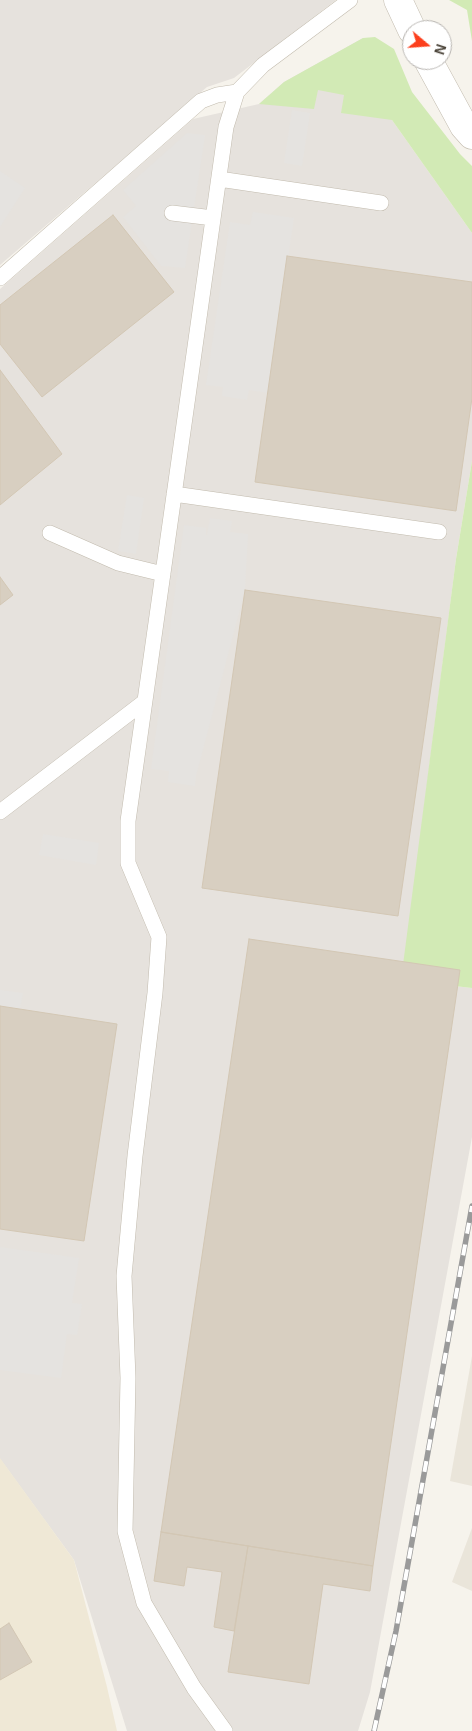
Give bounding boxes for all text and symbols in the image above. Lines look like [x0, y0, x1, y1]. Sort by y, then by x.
north arrow [402, 20, 452, 70]
text: N [431, 42, 449, 57]

